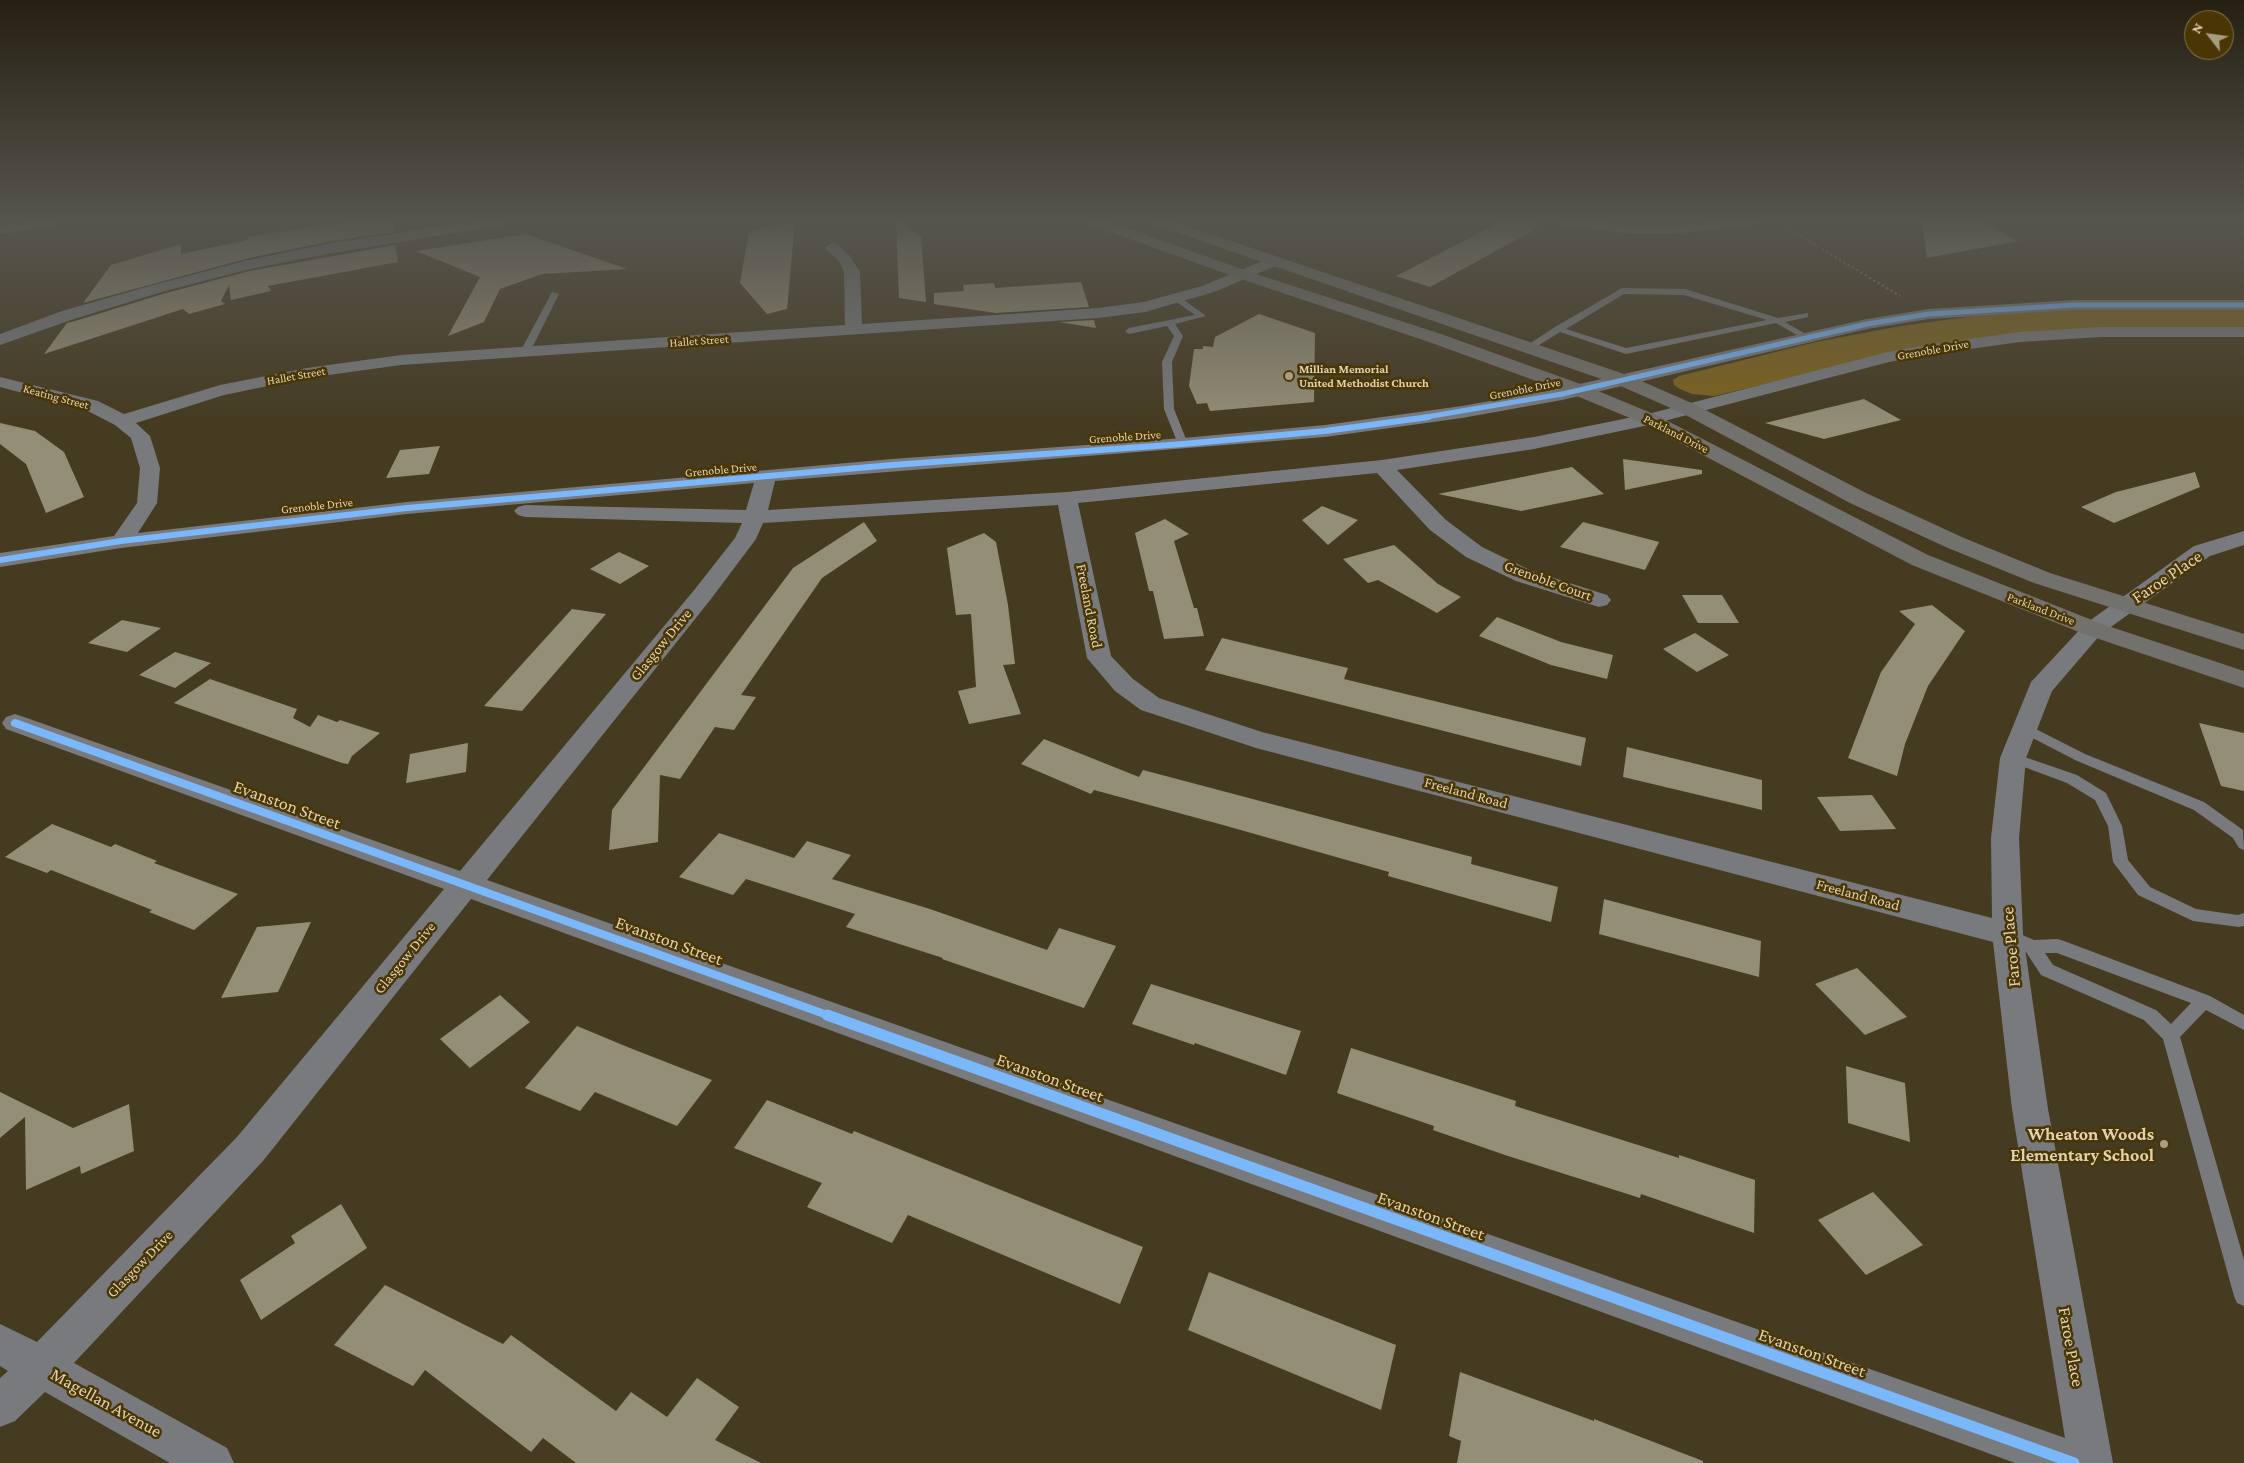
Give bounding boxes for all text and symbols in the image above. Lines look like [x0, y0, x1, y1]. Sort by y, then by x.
north arrow [2184, 10, 2234, 60]
text: N [2188, 20, 2206, 36]
street label: Hallet Street [669, 332, 729, 350]
street label: Grenoble Drive [1896, 337, 1970, 363]
place label: Millian Memorial United Methodist Church [1299, 362, 1429, 390]
street label: Hallet Street [266, 364, 326, 388]
marker: Millian Memorial United Methodist Church [1283, 370, 1295, 382]
street label: Grenoble Drive [1488, 375, 1562, 403]
street label: Keating Street [22, 381, 90, 413]
street label: Parkland Drive [1641, 411, 1711, 457]
street label: Grenoble Drive [1088, 427, 1162, 447]
street label: Grenoble Drive [684, 460, 758, 480]
street label: Grenoble Drive [280, 495, 354, 517]
street label: Faroe Place [2128, 546, 2206, 608]
street label: Grenoble Court [1502, 557, 1594, 605]
street label: Freeland Road [1072, 562, 1106, 650]
street label: Parkland Drive [2005, 590, 2077, 628]
street label: Glasgow Drive [627, 605, 695, 685]
street label: Freeland Road [1422, 773, 1510, 813]
street label: Evanston Street [230, 776, 344, 834]
street label: Freeland Road [1814, 875, 1902, 915]
street label: Faroe Place [1997, 906, 2025, 988]
street label: Evanston Street [612, 912, 726, 970]
street label: Glasgow Drive [371, 918, 439, 998]
street label: Evanston Street [993, 1049, 1107, 1107]
place label: Wheaton Woods Elementary School [2010, 1123, 2154, 1166]
marker: Wheaton Woods Elementary School [2158, 1138, 2170, 1150]
street label: Evanston Street [1374, 1187, 1488, 1245]
street label: Glasgow Drive [103, 1226, 177, 1302]
street label: Faroe Place [2053, 1306, 2089, 1388]
street label: Evanston Street [1755, 1324, 1869, 1382]
street label: Magellan Avenue [47, 1364, 165, 1442]

